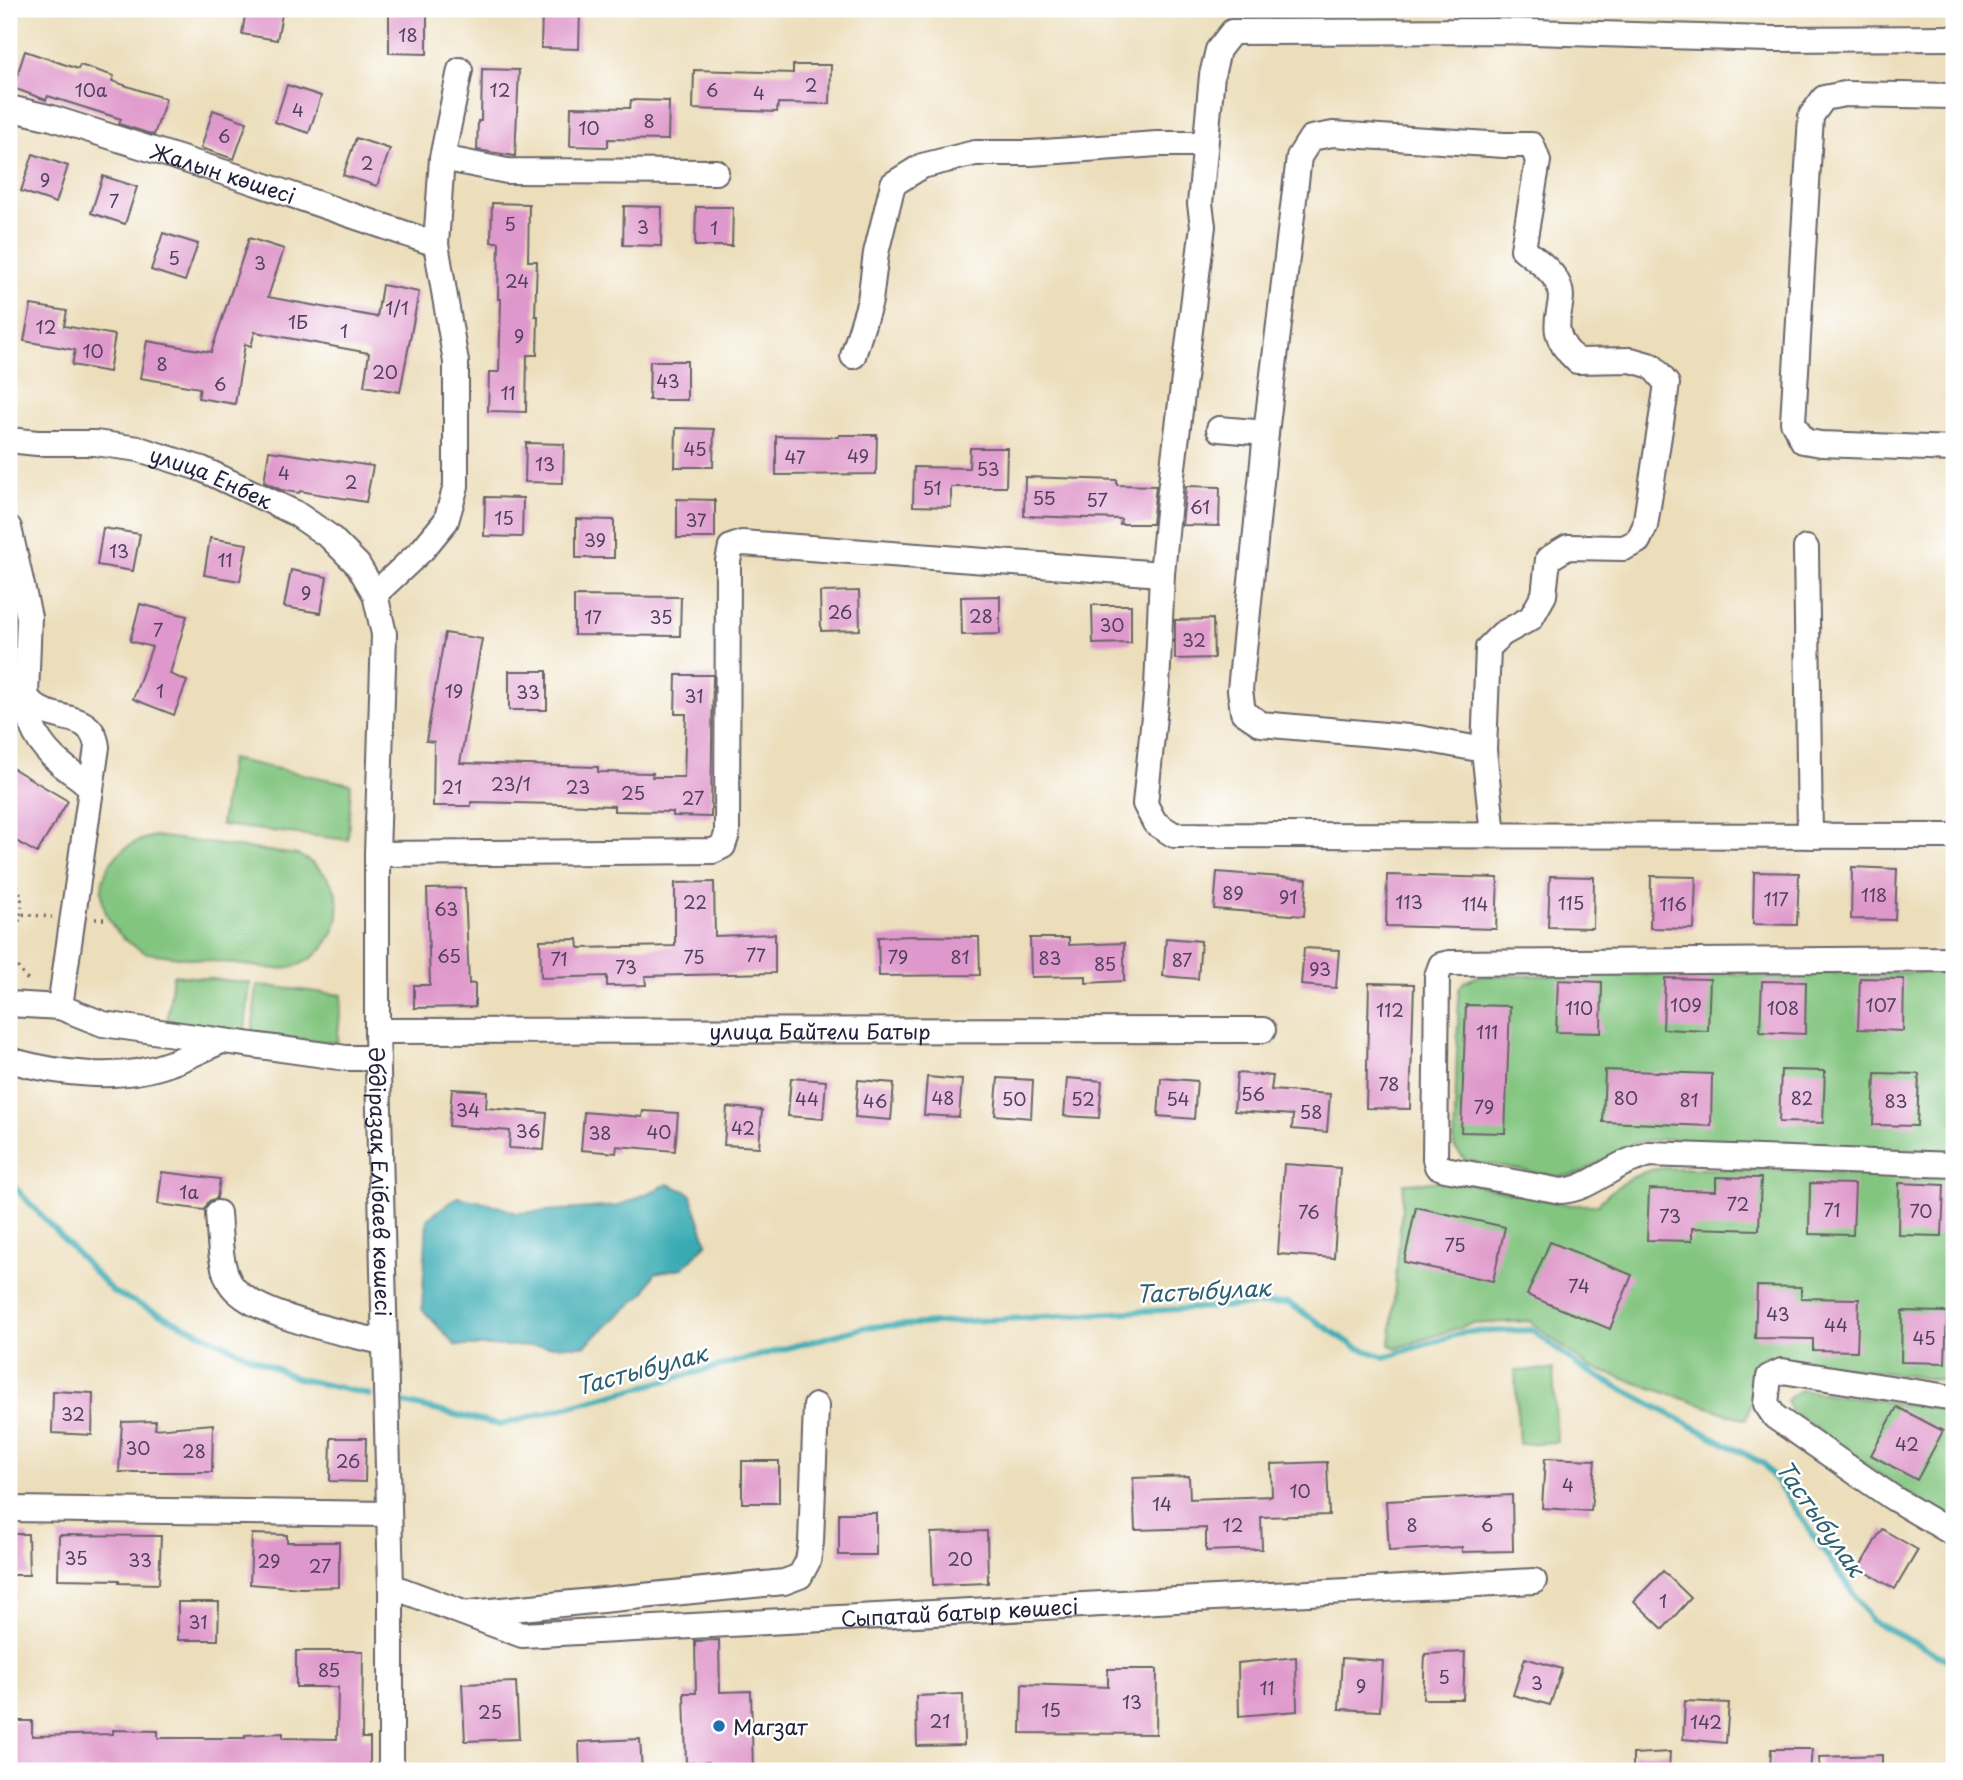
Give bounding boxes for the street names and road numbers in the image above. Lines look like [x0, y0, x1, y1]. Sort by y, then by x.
street label: Жалын көшесі [147, 134, 300, 211]
street label: улица Енбек [146, 437, 279, 516]
street label: улица Байтели Батыр [709, 1014, 931, 1047]
street label: Әбдіразақ Елібаев көшесі [361, 1046, 400, 1317]
street label: Сыпатай батыр көшесі [840, 1589, 1079, 1634]

